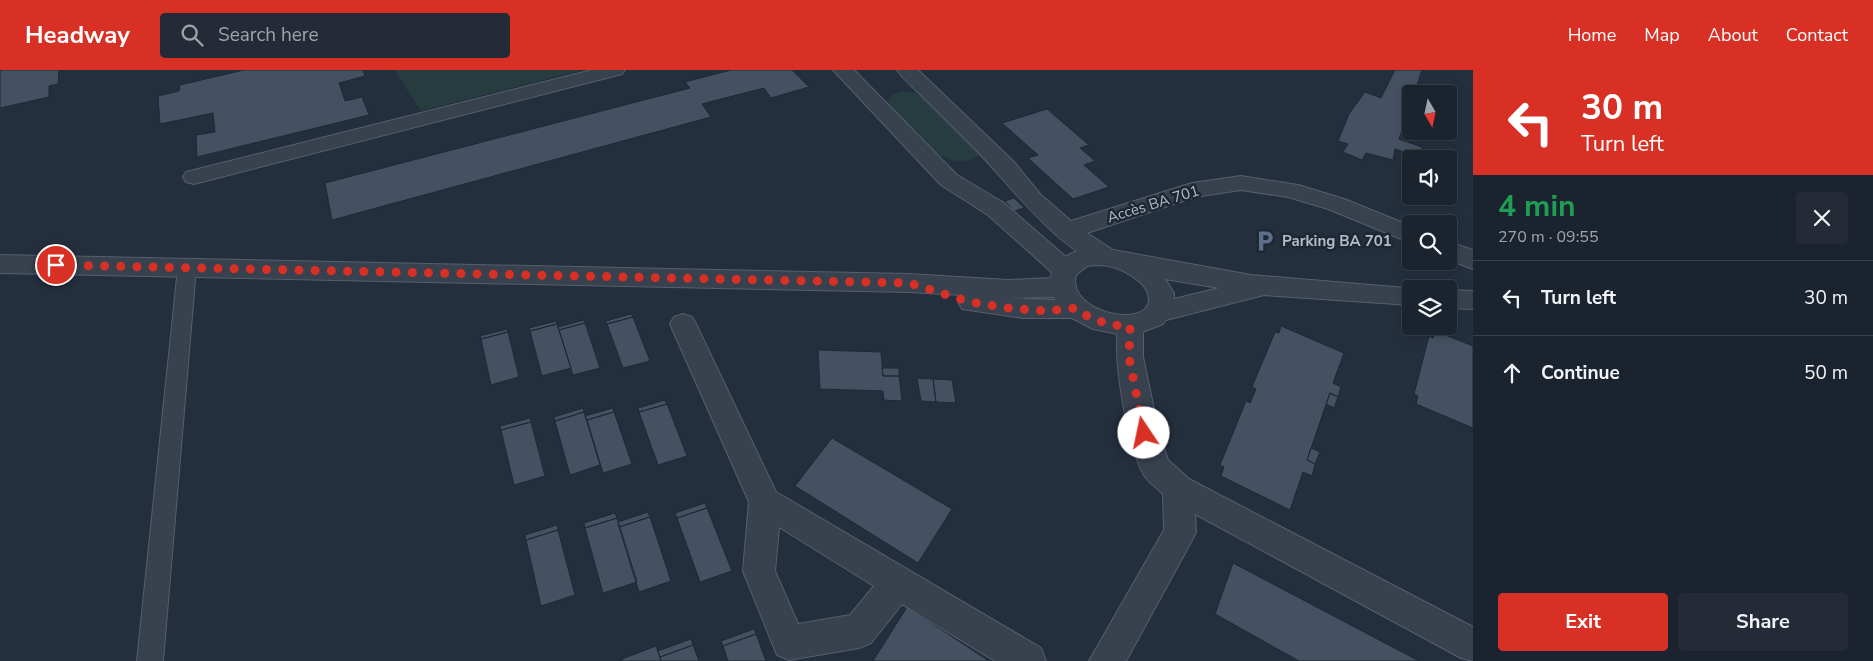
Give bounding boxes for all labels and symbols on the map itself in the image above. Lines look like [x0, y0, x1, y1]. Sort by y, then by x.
north arrow [1402, 85, 1458, 140]
street label: Accès BA 701 [1104, 181, 1202, 227]
parking icon: Parking BA 701 [1252, 228, 1278, 254]
place label: Parking BA 701 [1282, 231, 1392, 251]
pin [35, 244, 77, 286]
position arrow [1117, 406, 1169, 458]

